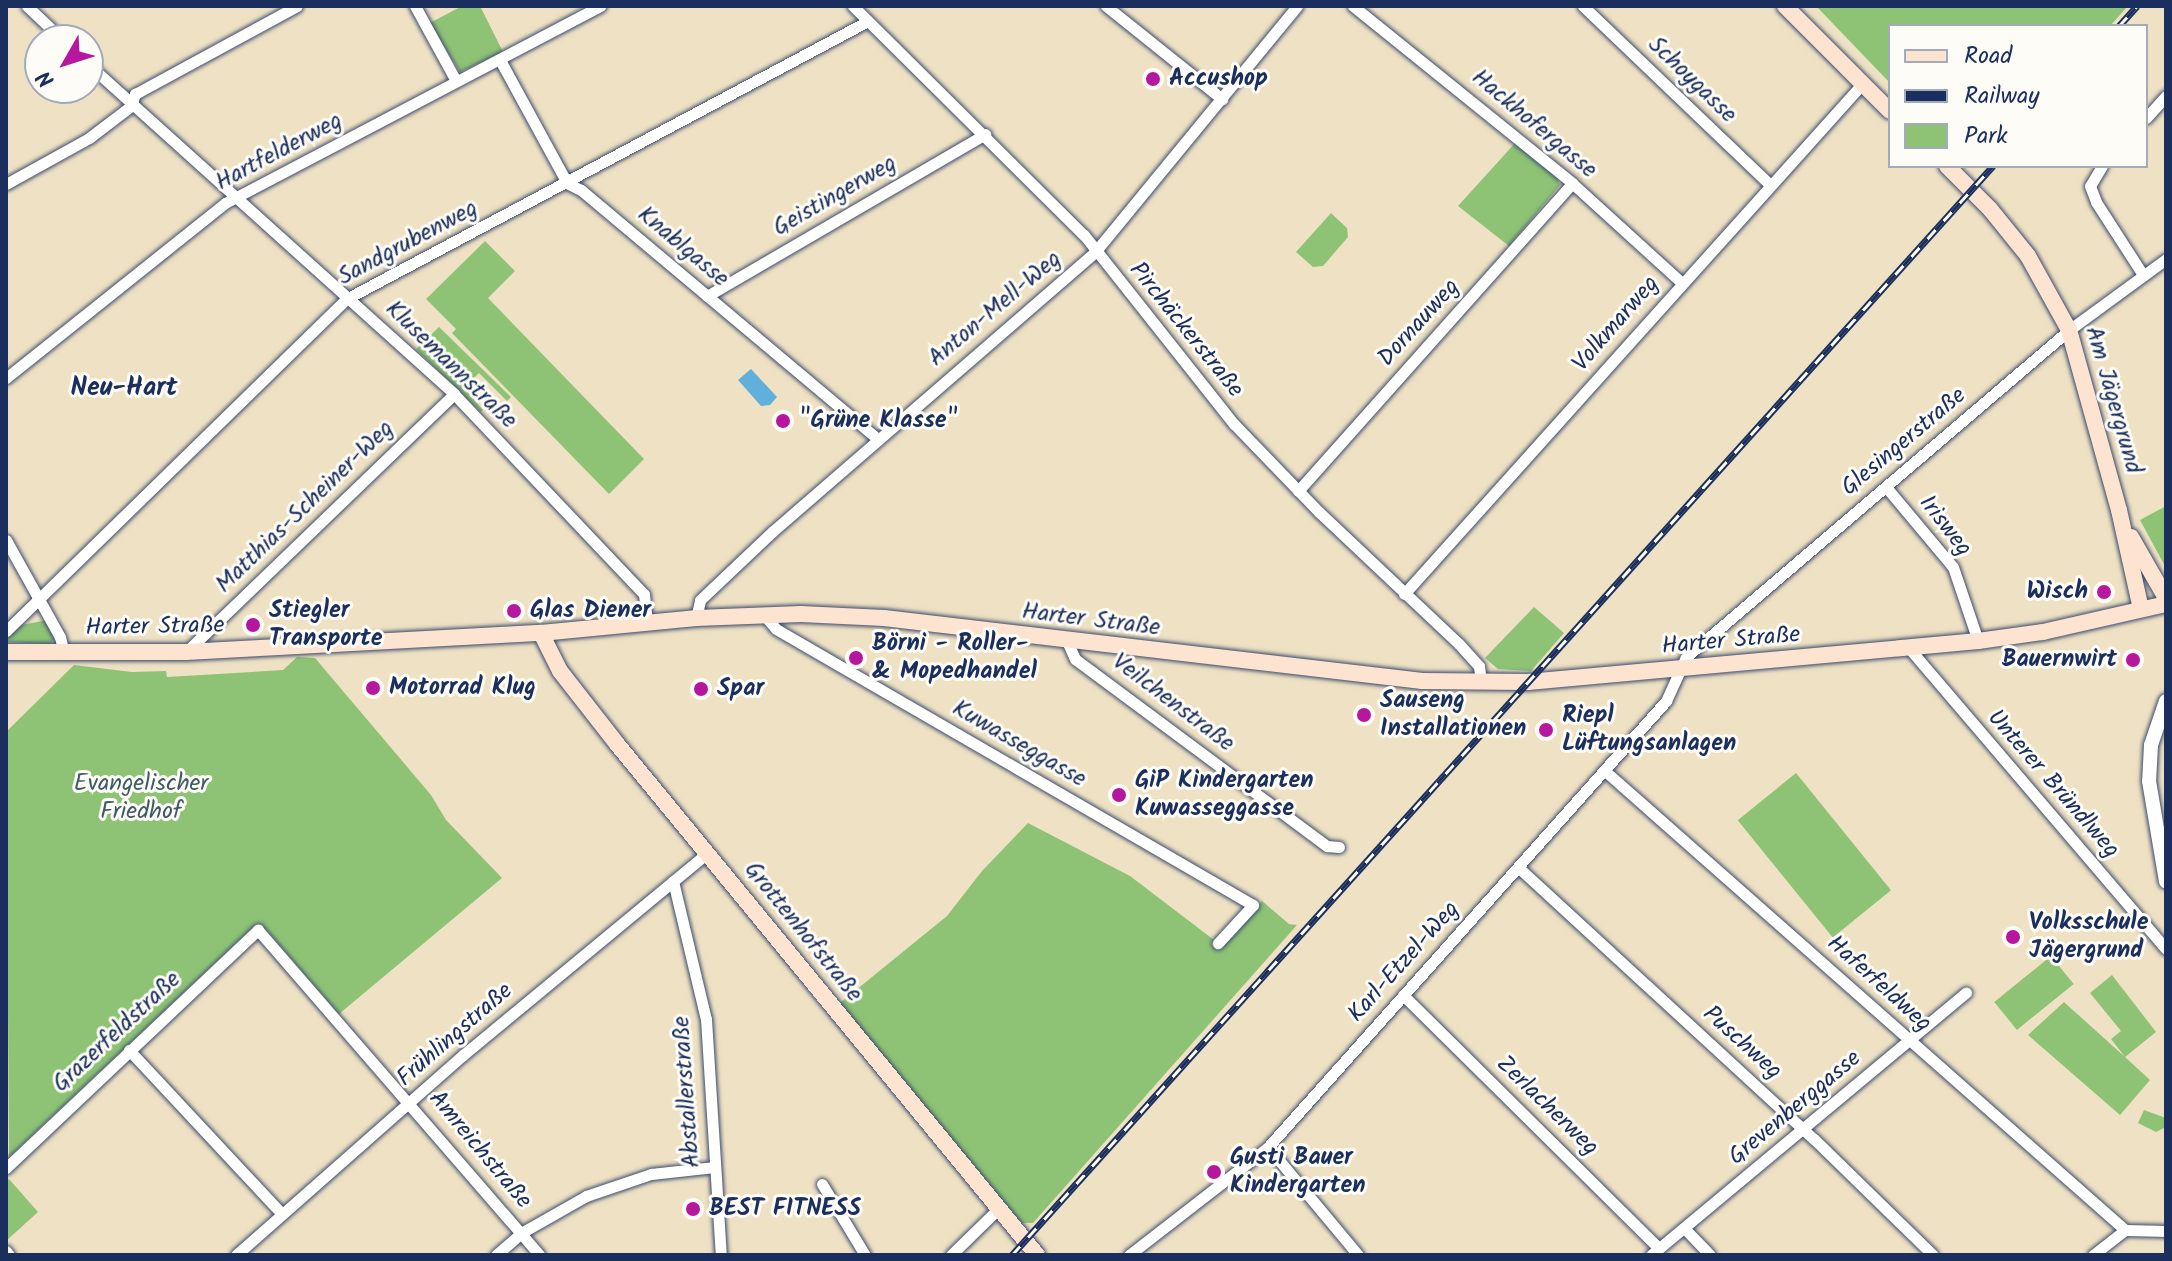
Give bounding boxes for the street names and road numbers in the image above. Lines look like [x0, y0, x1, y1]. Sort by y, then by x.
street label: Schoygasse [1642, 31, 1742, 129]
street label: Hackhofergasse [1465, 63, 1603, 185]
street label: Hartfelderweg [211, 107, 347, 197]
street label: Geistingerweg [768, 149, 902, 243]
street label: Sandgrubenweg [333, 194, 483, 292]
street label: Knablgasse [631, 200, 735, 294]
street label: Anton-Mell-Weg [923, 245, 1067, 373]
street label: Pirchäckerstraße [1123, 257, 1249, 403]
street label: Volkmarweg [1567, 270, 1665, 378]
street label: Dornauweg [1372, 273, 1466, 373]
street label: Klusemannstraße [379, 295, 523, 435]
street label: Am Jägergrund [2078, 323, 2148, 477]
street label: Glesingerstraße [1836, 382, 1972, 502]
street label: Matthias-Scheiner-Weg [210, 415, 400, 599]
street label: Irisweg [1912, 490, 1978, 562]
street label: Harter Straße [1020, 597, 1162, 643]
street label: Harter Straße [85, 611, 225, 643]
street label: Harter Straße [1661, 621, 1801, 661]
street label: Veilchenstraße [1106, 648, 1240, 758]
street label: Kuwasseggasse [947, 694, 1091, 794]
street label: Unterer Bründlweg [1981, 704, 2125, 864]
street label: Grottenhofstraße [738, 856, 868, 1008]
street label: Karl-Etzel-Weg [1342, 896, 1466, 1028]
street label: Haferfeldweg [1821, 929, 1937, 1039]
street label: Grazerfeldstraße [47, 965, 187, 1099]
street label: Frühlingstraße [391, 977, 519, 1093]
street label: Puschweg [1696, 1000, 1788, 1086]
street label: Abstallerstraße [667, 1015, 707, 1169]
street label: Grevenberggasse [1723, 1044, 1867, 1172]
street label: Zerlacherweg [1490, 1050, 1604, 1162]
street label: Amreichstraße [422, 1085, 538, 1215]

